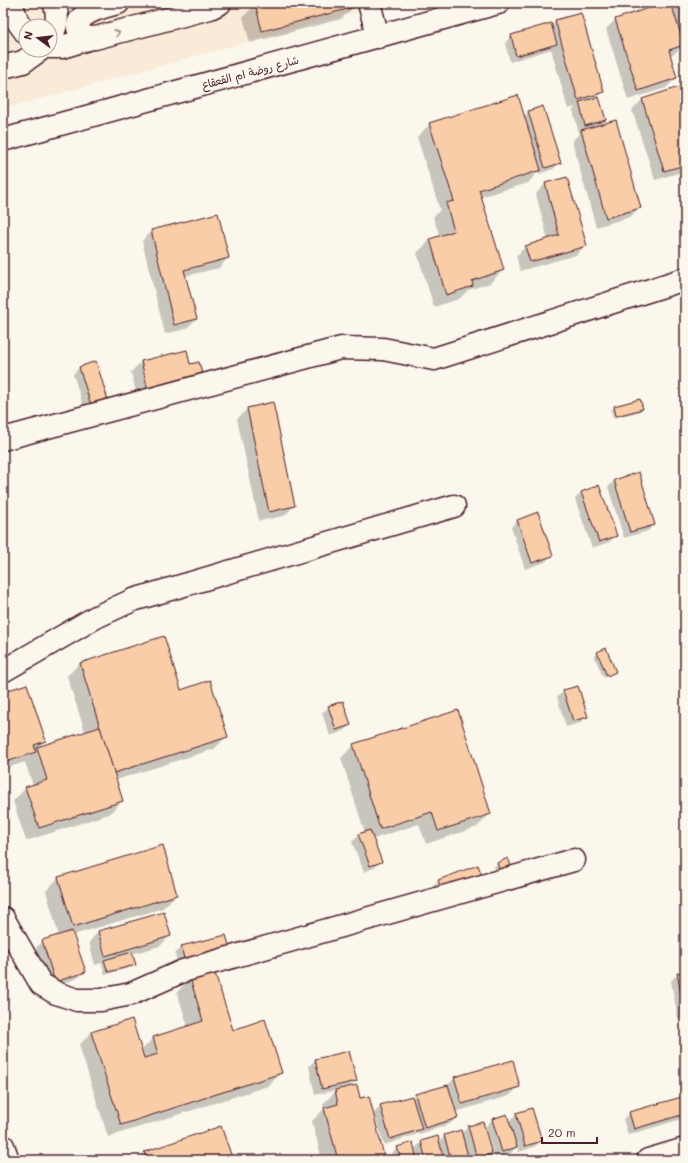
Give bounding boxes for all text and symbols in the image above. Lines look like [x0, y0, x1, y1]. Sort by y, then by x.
north arrow [18, 18, 58, 58]
text: N [20, 29, 36, 41]
one-way arrow [113, 29, 120, 38]
street label: شارع روضة ام القعقاع [200, 52, 301, 94]
scale bar [542, 1119, 597, 1145]
text: 20 m [548, 1124, 576, 1140]

